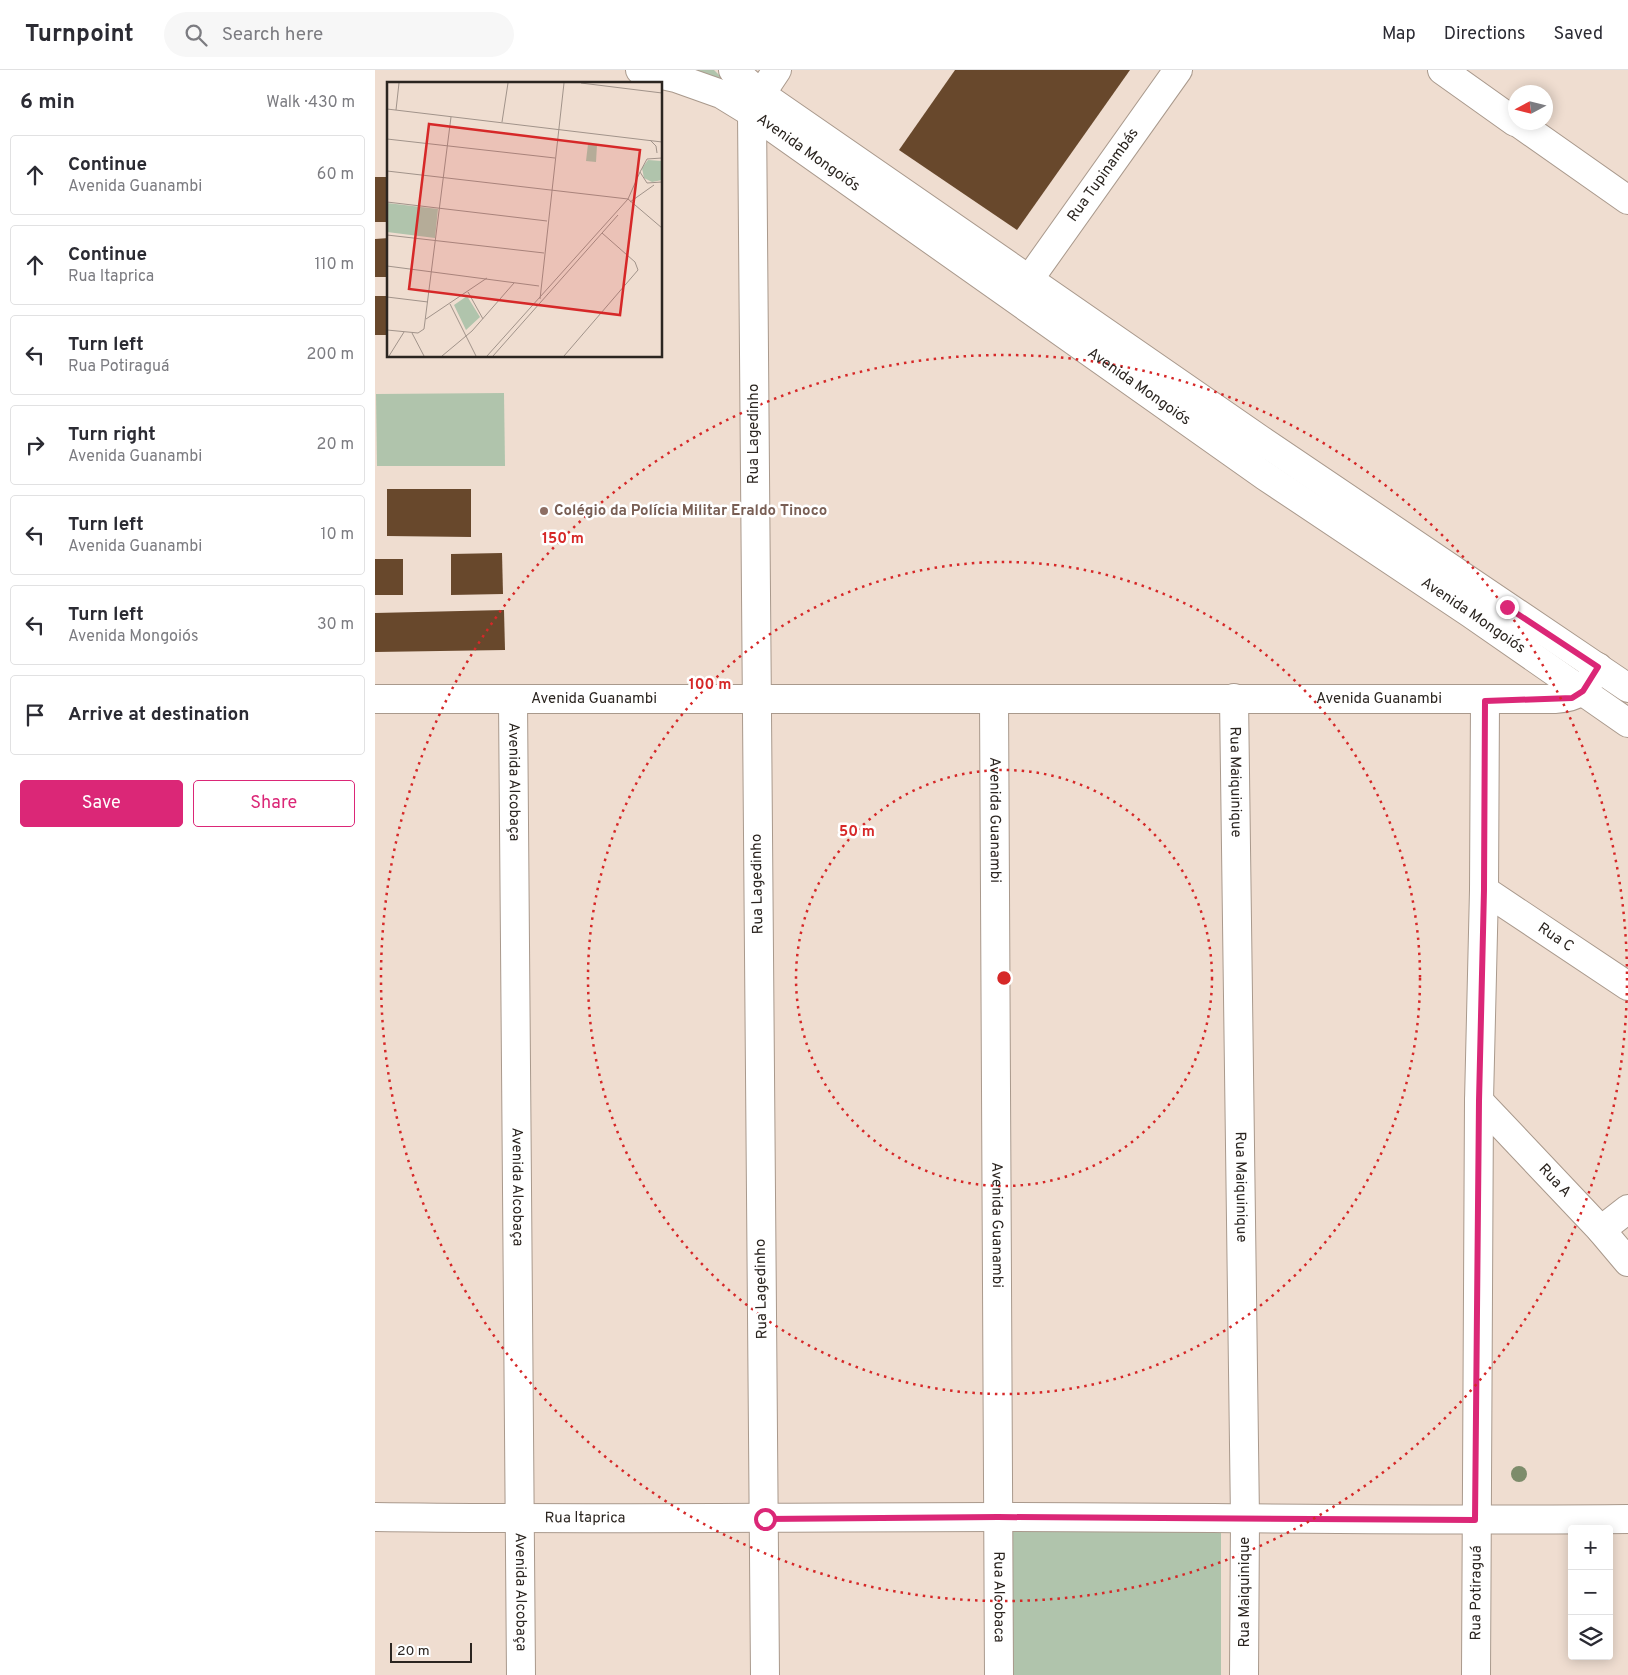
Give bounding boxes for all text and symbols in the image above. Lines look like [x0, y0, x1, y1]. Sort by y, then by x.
search box [164, 12, 514, 57]
text: Turnpoint [25, 20, 134, 50]
icon: search [182, 21, 210, 49]
text: Search here [222, 23, 323, 47]
text: Map [1382, 23, 1416, 46]
text: Directions [1444, 23, 1526, 46]
text: Saved [1554, 23, 1603, 46]
inset map [387, 82, 663, 358]
north arrow [1508, 85, 1553, 130]
text: 6 min [20, 89, 75, 116]
text: Walk · 430 m [266, 93, 355, 113]
street label: Avenida Mongoiós [753, 110, 864, 196]
street label: Rua Tupinambás [1063, 124, 1143, 226]
text: Continue [68, 153, 147, 177]
icon: ahead [21, 161, 49, 189]
text: 60 m [317, 165, 354, 185]
text: Avenida Guanambi [68, 177, 202, 197]
text: Continue [68, 243, 147, 267]
icon: ahead [21, 251, 49, 279]
text: 110 m [314, 255, 354, 275]
text: Rua Itaprica [68, 267, 154, 287]
text: Turn left [68, 333, 144, 357]
icon: left [21, 341, 49, 369]
street label: Avenida Mongoiós [1083, 344, 1194, 430]
text: 200 m [306, 345, 354, 365]
text: Rua Potiraguá [68, 357, 169, 377]
street label: Rua Lagedinho [745, 384, 764, 484]
text: Turn right [68, 423, 156, 447]
icon: right [21, 431, 49, 459]
text: 20 m [317, 435, 354, 455]
text: Avenida Guanambi [68, 447, 202, 467]
place label: Colégio da Polícia Militar Eraldo Tinoco [554, 502, 827, 521]
marker: Colégio da Polícia Militar Eraldo Tinoco [538, 505, 550, 517]
text: Turn left [68, 513, 144, 537]
icon: left [21, 521, 49, 549]
text: 10 m [320, 525, 354, 545]
text: 150 m [542, 530, 584, 549]
text: Avenida Guanambi [68, 537, 202, 557]
street label: Avenida Mongoiós [1417, 573, 1529, 658]
route end [1496, 596, 1519, 619]
text: Turn left [68, 603, 144, 627]
icon: left [21, 611, 49, 639]
text: 30 m [317, 615, 354, 635]
text: Avenida Mongoiós [68, 627, 199, 647]
text: 100 m [689, 676, 731, 695]
street label: Avenida Guanambi [531, 690, 657, 709]
street label: Avenida Guanambi [1316, 690, 1442, 709]
icon: arrive [21, 701, 49, 729]
text: Arrive at destination [68, 703, 249, 727]
street label: Avenida Alcobaça [504, 722, 524, 842]
street label: Rua Maiquinique [1225, 726, 1245, 838]
street label: Avenida Guanambi [985, 757, 1004, 883]
button: Save [20, 780, 183, 827]
button: Share [193, 780, 355, 827]
text: 50 m [839, 823, 875, 842]
street label: Rua Lagedinho [748, 834, 768, 934]
street label: Rua C [1534, 919, 1577, 957]
centre of rings [995, 969, 1013, 987]
street label: Avenida Alcobaça [507, 1127, 527, 1247]
street label: Rua Maiquinique [1230, 1131, 1251, 1243]
street label: Rua A [1534, 1160, 1575, 1202]
street label: Avenida Guanambi [987, 1162, 1007, 1288]
street label: Rua Lagedinho [752, 1239, 772, 1339]
route start [754, 1508, 777, 1531]
street label: Rua Itaprica [545, 1509, 625, 1528]
map controls [1568, 1525, 1613, 1660]
button: + [1568, 1525, 1613, 1570]
street label: Avenida Alcobaça [510, 1532, 530, 1652]
street label: Rua Maiquinique [1236, 1537, 1255, 1647]
street label: Rua Potiraguá [1467, 1545, 1486, 1641]
street label: Rua Alcobaca [989, 1551, 1008, 1643]
button: − [1568, 1570, 1613, 1615]
button: layers [1568, 1615, 1613, 1660]
scale bar [390, 1640, 473, 1663]
text: 20 m [397, 1643, 430, 1660]

